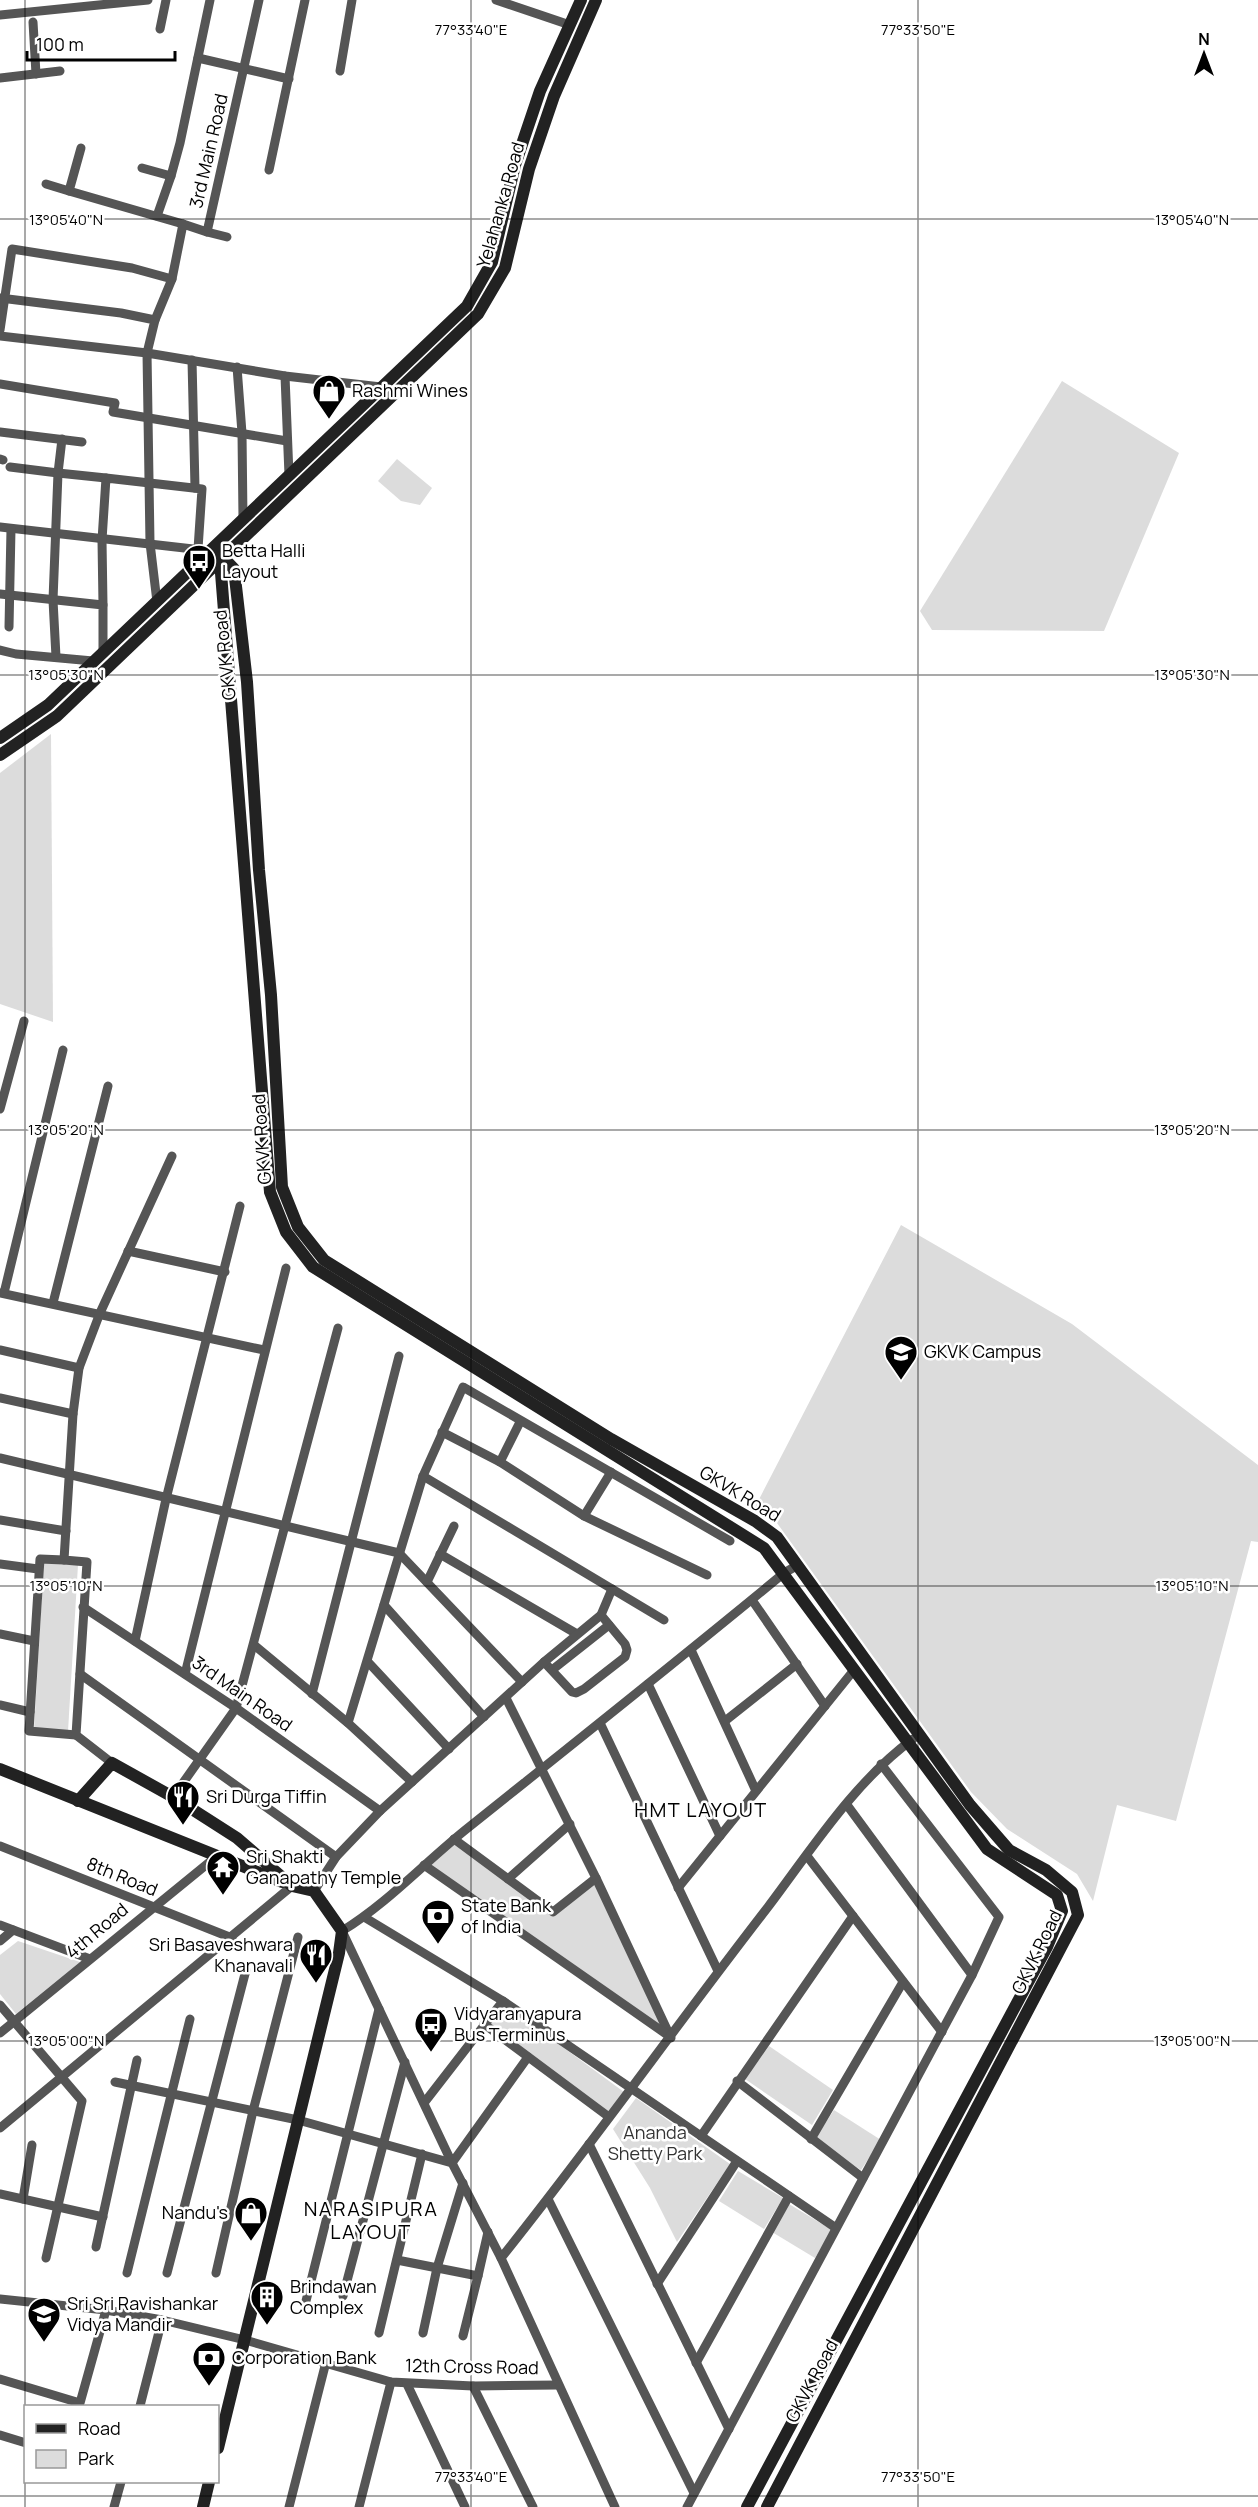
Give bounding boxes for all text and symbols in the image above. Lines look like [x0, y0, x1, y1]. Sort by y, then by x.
text: 77°33'40"E [435, 19, 507, 40]
text: 77°33'50"E [881, 19, 955, 40]
scale bar [27, 24, 176, 62]
north arrow [1174, 24, 1234, 84]
text: N [1198, 28, 1210, 50]
text: 100 m [36, 32, 84, 56]
street label: 3rd Main Road [183, 91, 233, 210]
street label: Yelahanka Road [471, 139, 529, 270]
text: 13°05'40"N [29, 209, 103, 230]
text: 13°05'40"N [1155, 209, 1229, 230]
shop icon: Rashmi Wines [311, 373, 347, 420]
place label: Rashmi Wines [352, 378, 468, 402]
place label: Betta Halli Layout [222, 538, 305, 583]
bus stop icon: Betta Halli Layout [181, 543, 217, 590]
street label: GKVK Road [207, 609, 241, 702]
text: 13°05'30"N [28, 664, 104, 685]
text: 13°05'30"N [1154, 664, 1230, 685]
street label: GKVK Road [246, 1093, 276, 1185]
text: 13°05'20"N [28, 1119, 104, 1140]
text: 13°05'20"N [1154, 1119, 1230, 1140]
school or university icon: GKVK Campus [883, 1334, 919, 1381]
place label: GKVK Campus [924, 1339, 1041, 1363]
street label: GKVK Road [695, 1459, 786, 1527]
text: 13°05'10"N [29, 1575, 103, 1596]
text: 13°05'10"N [1155, 1575, 1229, 1596]
street label: 3rd Main Road [188, 1650, 297, 1737]
restaurant icon: Sri Durga Tiffin [165, 1779, 201, 1826]
place label: Sri Durga Tiffin [206, 1784, 327, 1808]
district label: HMT LAYOUT [634, 1796, 768, 1823]
place label: Sri Shakti Ganapathy Temple [246, 1844, 401, 1889]
temple icon: Sri Shakti Ganapathy Temple [205, 1849, 241, 1896]
street label: 8th Road [83, 1851, 161, 1901]
place label: State Bank of India [461, 1893, 552, 1938]
street label: 4th Road [60, 1897, 133, 1963]
bank icon: State Bank of India [420, 1898, 456, 1945]
street label: GKVK Road [1005, 1905, 1067, 1998]
place label: Sri Basaveshwara Khanavali [149, 1932, 293, 1977]
restaurant icon: Sri Basaveshwara Khanavali [298, 1937, 334, 1984]
place label: Vidyaranyapura Bus Terminus [454, 2001, 582, 2046]
bus stop icon: Vidyaranyapura Bus Terminus [413, 2006, 449, 2053]
text: 13°05'00"N [28, 2030, 104, 2051]
text: 13°05'00"N [1154, 2030, 1230, 2051]
park label: Ananda Shetty Park [608, 2120, 703, 2165]
shop icon: Nandu's [233, 2195, 269, 2242]
district label: NARASIPURA LAYOUT [304, 2195, 438, 2245]
place label: Nandu's [162, 2200, 228, 2224]
place label: Brindawan Complex [290, 2274, 377, 2319]
building icon: Brindawan Complex [249, 2279, 285, 2326]
place label: Sri Sri Ravishankar Vidya Mandir [67, 2291, 219, 2336]
school or university icon: Sri Sri Ravishankar Vidya Mandir [26, 2296, 62, 2343]
street label: GKVK Road [779, 2335, 843, 2426]
bank icon: Corporation Bank [191, 2340, 227, 2387]
place label: Corporation Bank [232, 2345, 378, 2369]
street label: 12th Cross Road [405, 2353, 539, 2379]
legend [24, 2405, 219, 2483]
text: Road [78, 2416, 121, 2440]
text: Park [78, 2446, 115, 2470]
text: 77°33'40"E [435, 2466, 507, 2487]
text: 77°33'50"E [881, 2466, 955, 2487]

